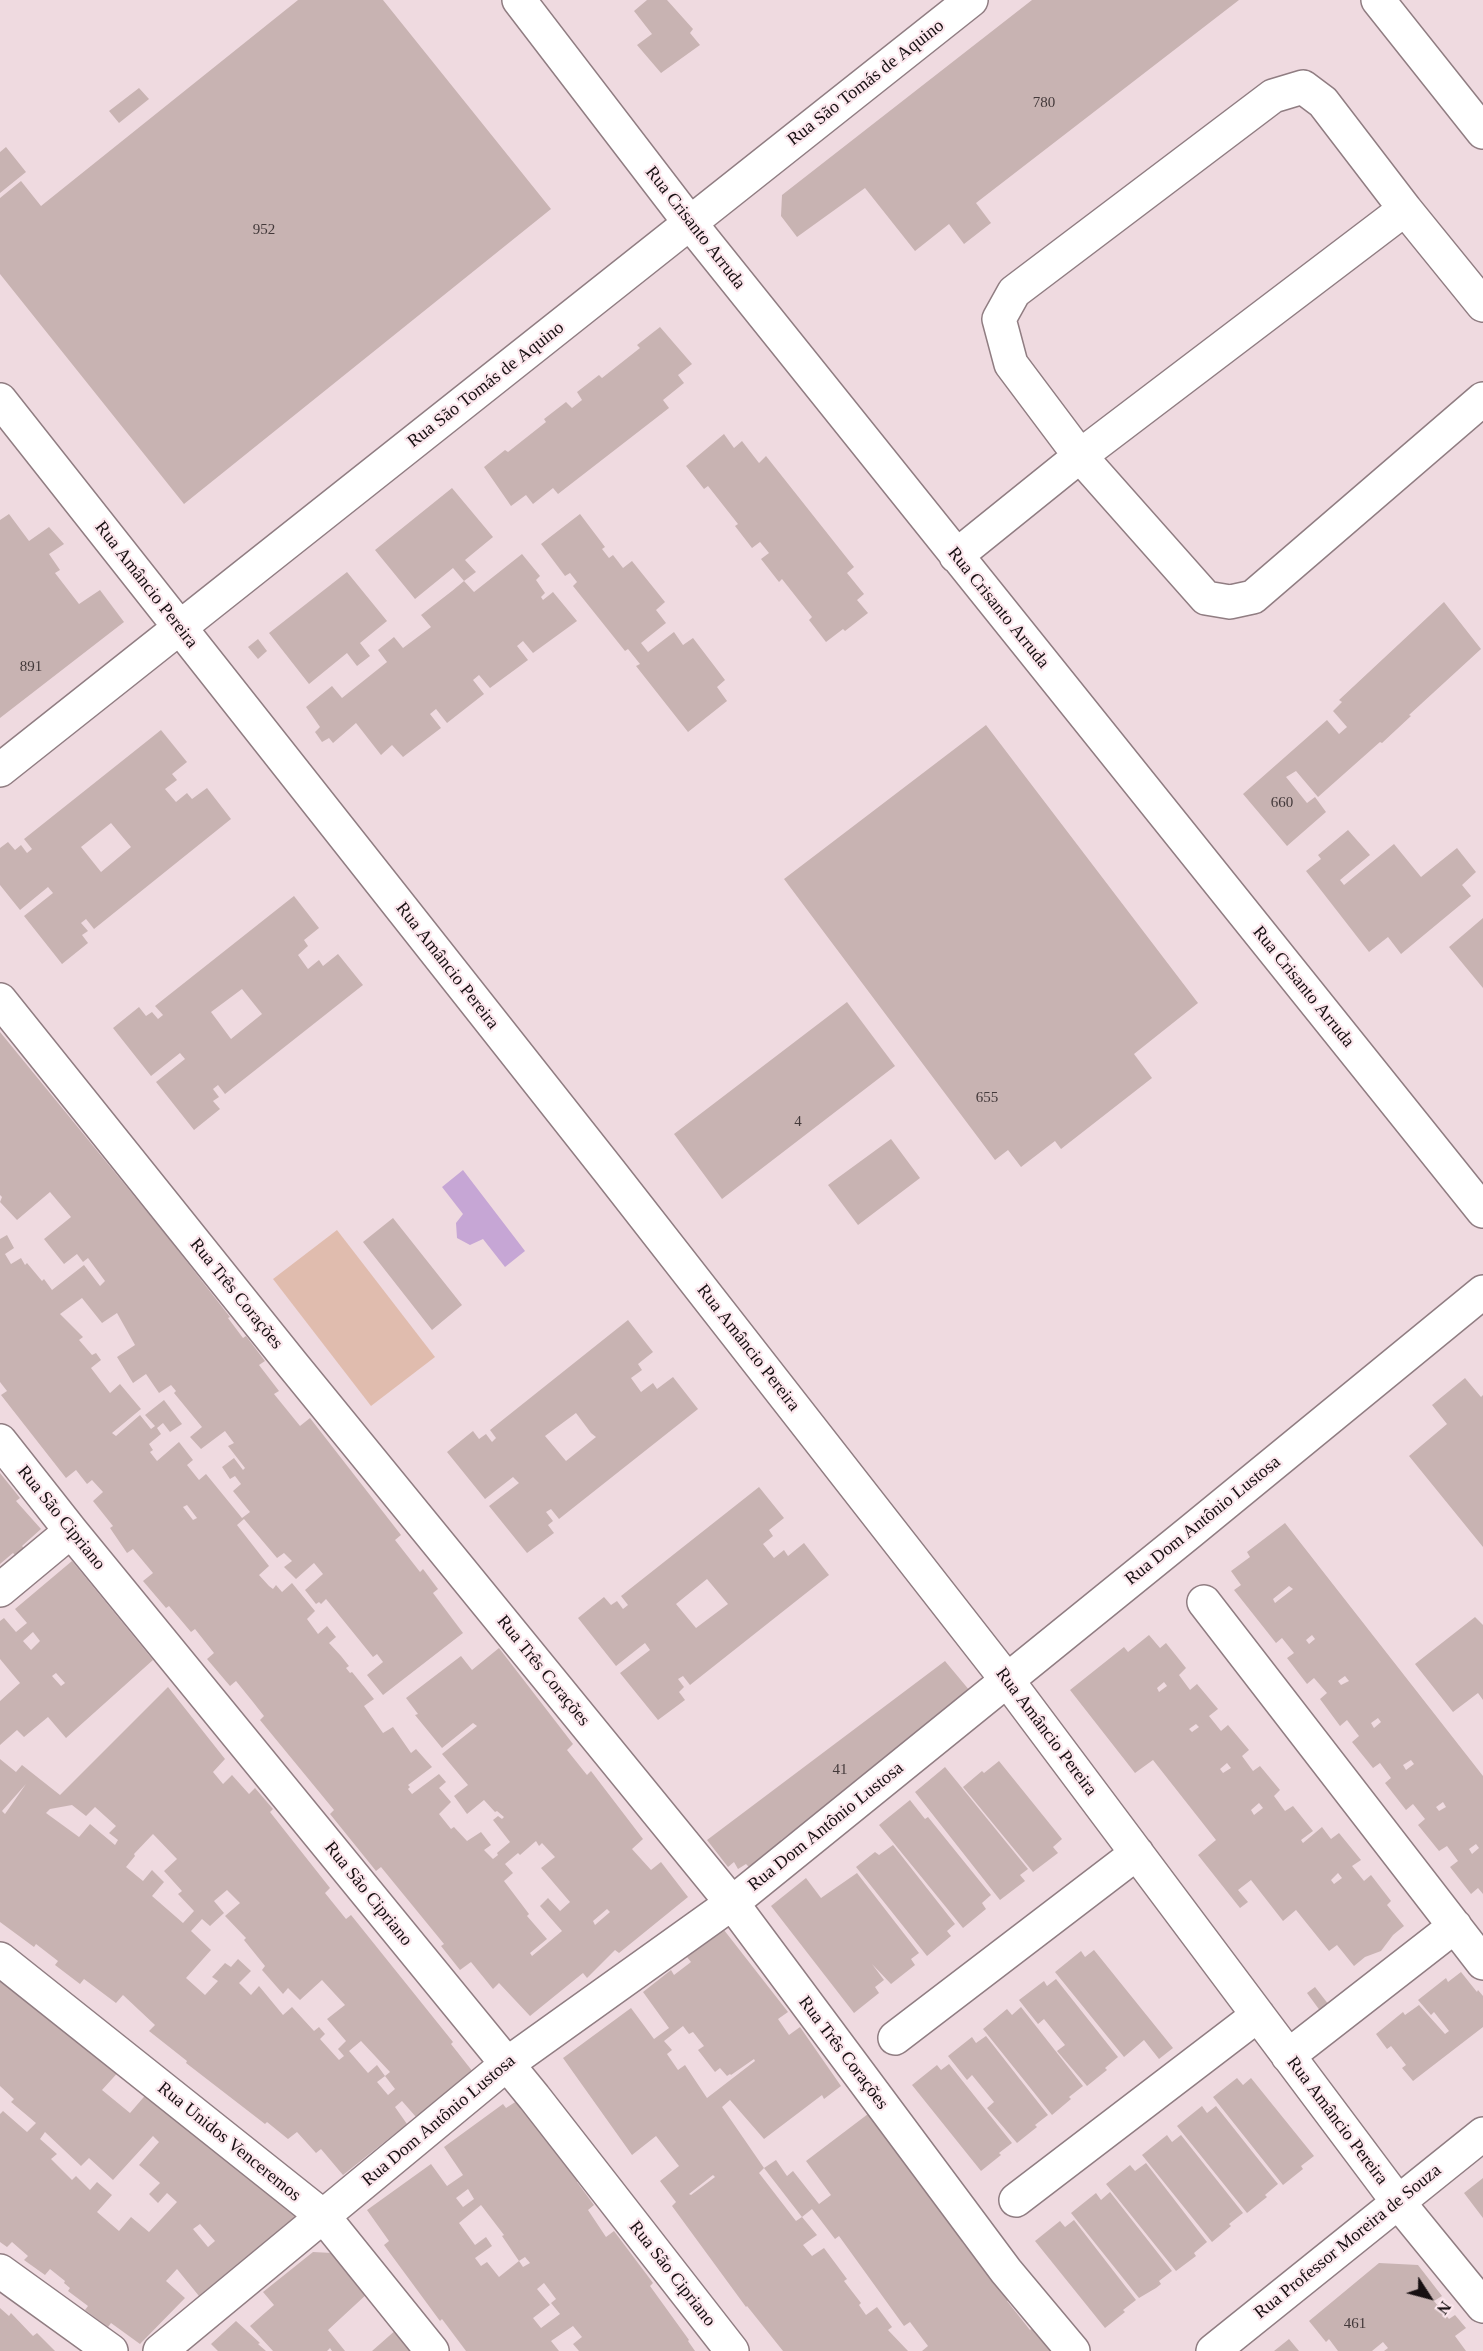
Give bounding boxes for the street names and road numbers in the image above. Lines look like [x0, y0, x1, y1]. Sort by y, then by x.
street label: Rua São Tomás de Aquino [783, 15, 949, 151]
street label: Rua Crisanto Arruda [640, 162, 750, 294]
street label: Rua São Tomás de Aquino [403, 317, 569, 453]
street label: Rua Amâncio Pereira [90, 517, 202, 653]
street label: Rua Crisanto Arruda [942, 543, 1054, 673]
street label: Rua Amâncio Pereira [391, 898, 503, 1034]
street label: Rua Crisanto Arruda [1247, 922, 1359, 1052]
street label: Rua Três Corações [185, 1234, 287, 1354]
street label: Rua Amâncio Pereira [692, 1280, 804, 1416]
street label: Rua Dom Antônio Lustosa [1121, 1452, 1285, 1590]
street label: Rua São Cipriano [12, 1461, 110, 1575]
street label: Rua Três Corações [492, 1611, 594, 1731]
street label: Rua Amâncio Pereira [991, 1664, 1101, 1800]
street label: Rua Dom Antônio Lustosa [744, 1758, 908, 1896]
street label: Rua São Cipriano [319, 1837, 417, 1951]
street label: Rua Três Corações [793, 1992, 893, 2114]
street label: Rua Dom Antônio Lustosa [358, 2051, 520, 2191]
street label: Rua Amâncio Pereira [1282, 2053, 1392, 2189]
street label: Rua Unidos Venceremos [153, 2078, 305, 2206]
street label: Rua Professor Moreira de Souza [1250, 2160, 1446, 2324]
street label: Rua São Cipriano [624, 2217, 720, 2331]

